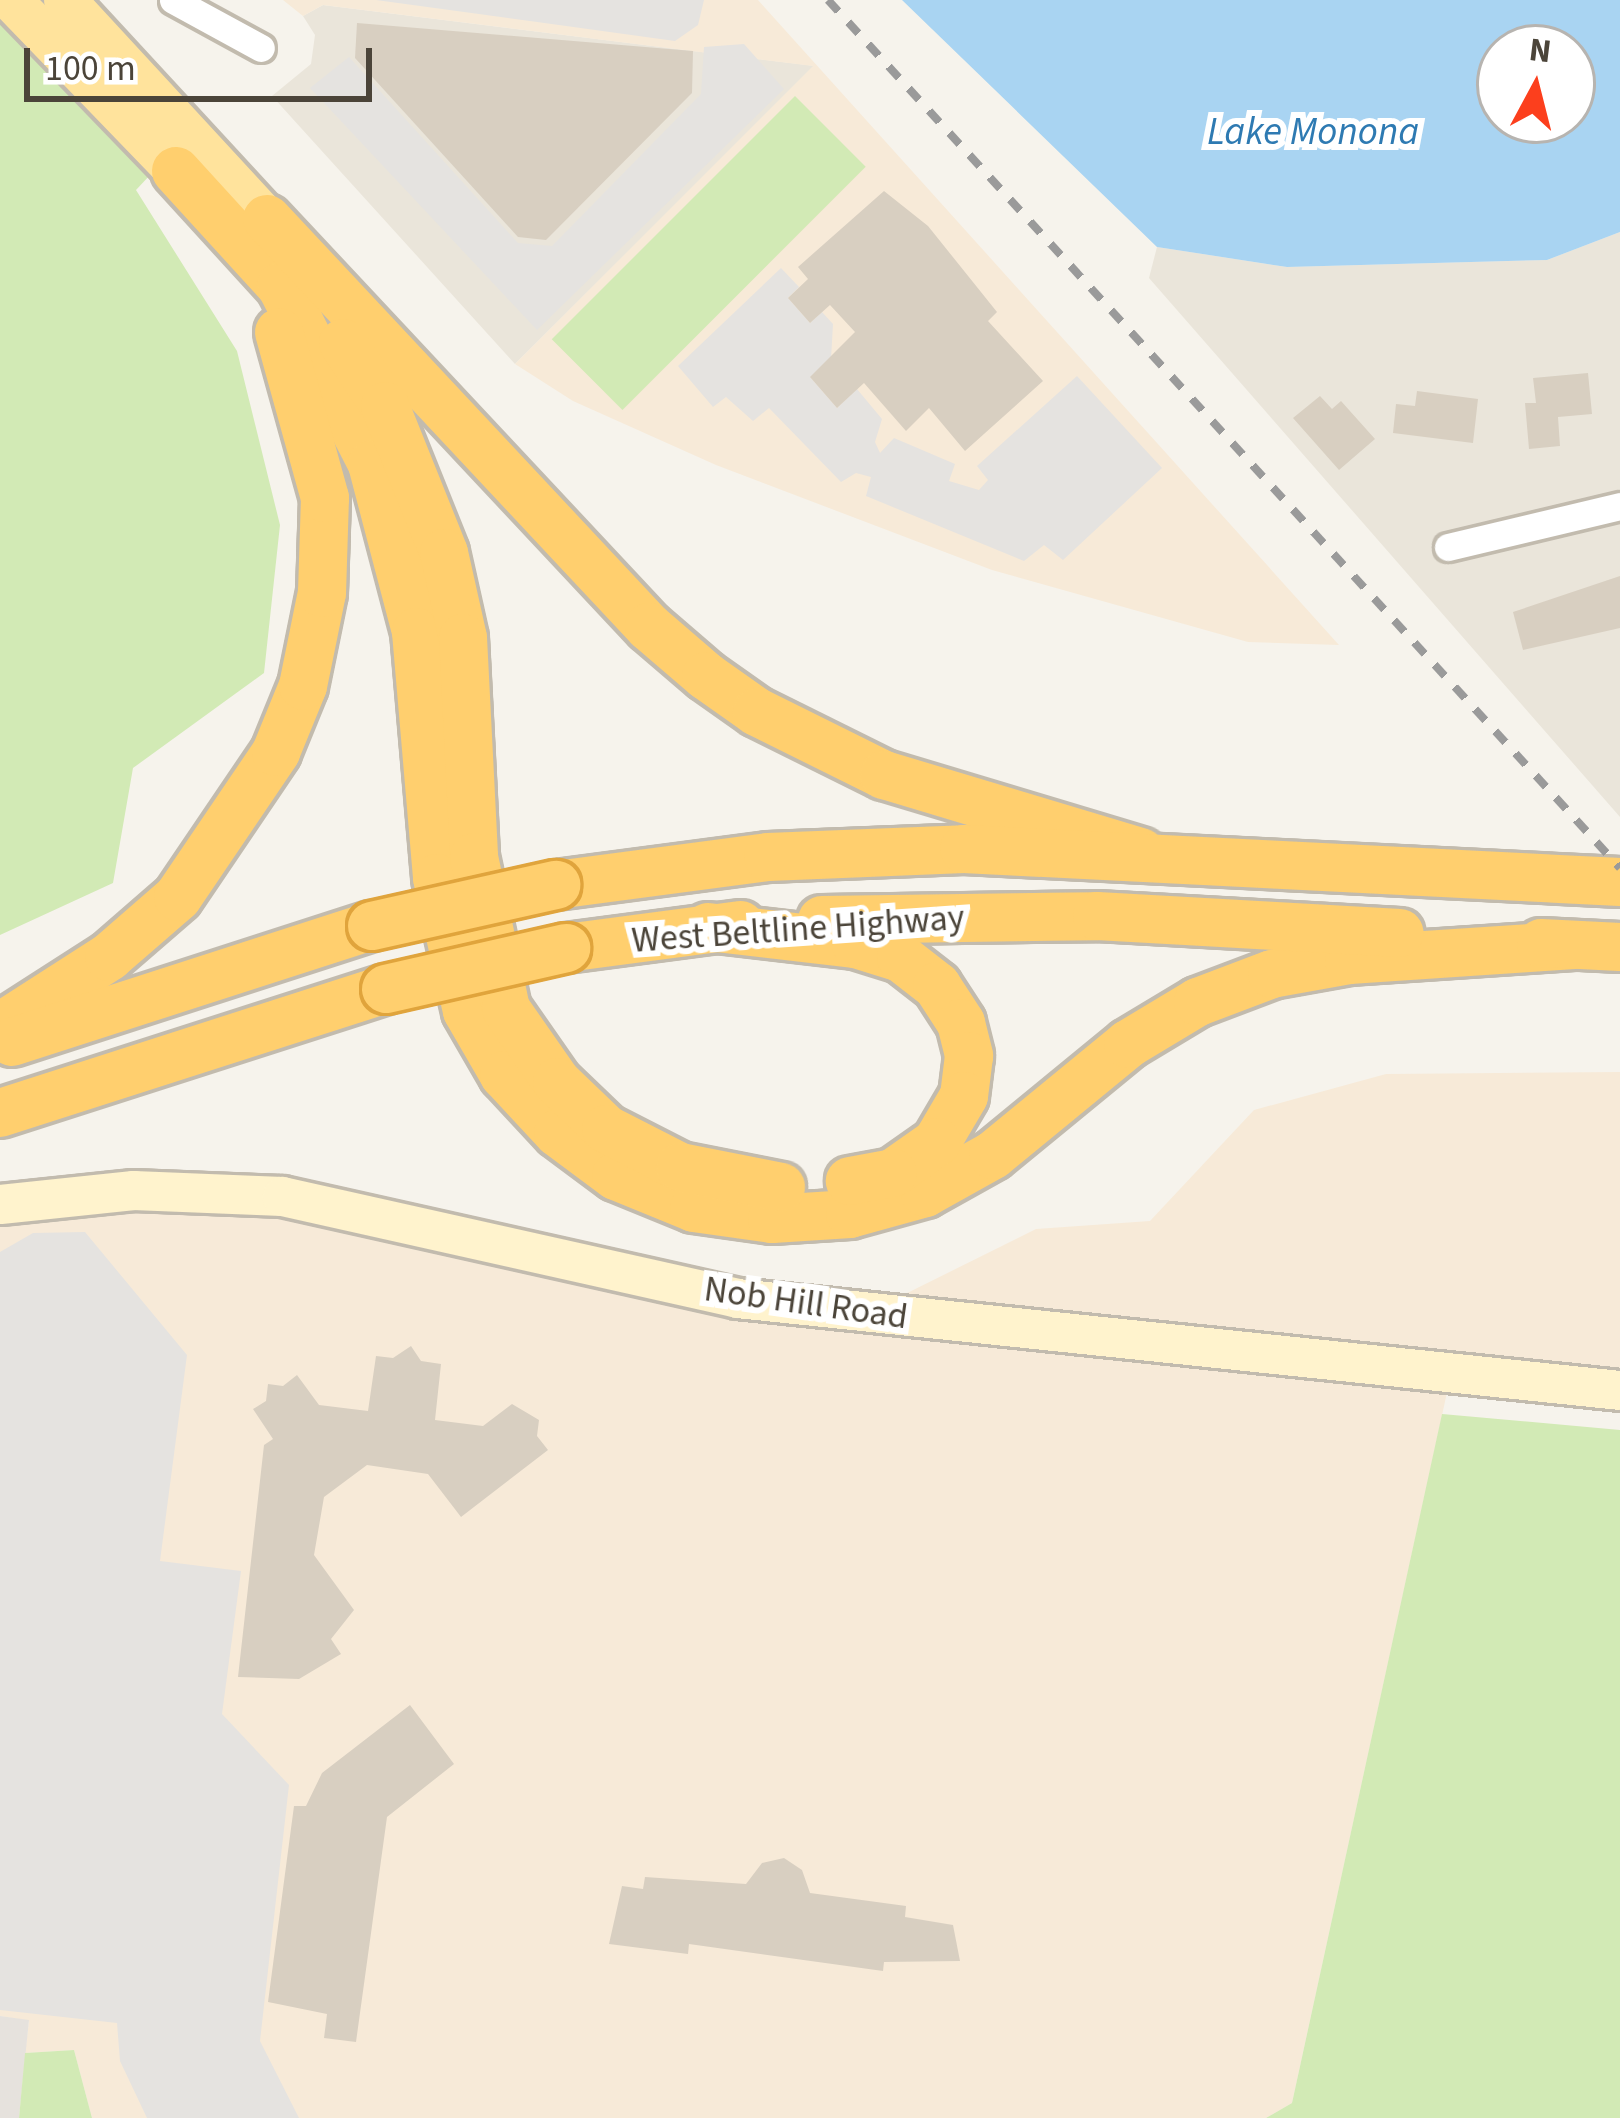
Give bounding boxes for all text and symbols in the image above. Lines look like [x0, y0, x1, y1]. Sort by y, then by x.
scale bar [30, 24, 378, 98]
north arrow [1476, 24, 1596, 144]
text: N [1526, 26, 1554, 75]
text: 100 m [45, 43, 136, 94]
water label: Lake Monona [1207, 109, 1419, 155]
street label: West Beltline Highway [630, 896, 966, 962]
street label: Nob Hill Road [701, 1267, 911, 1339]

